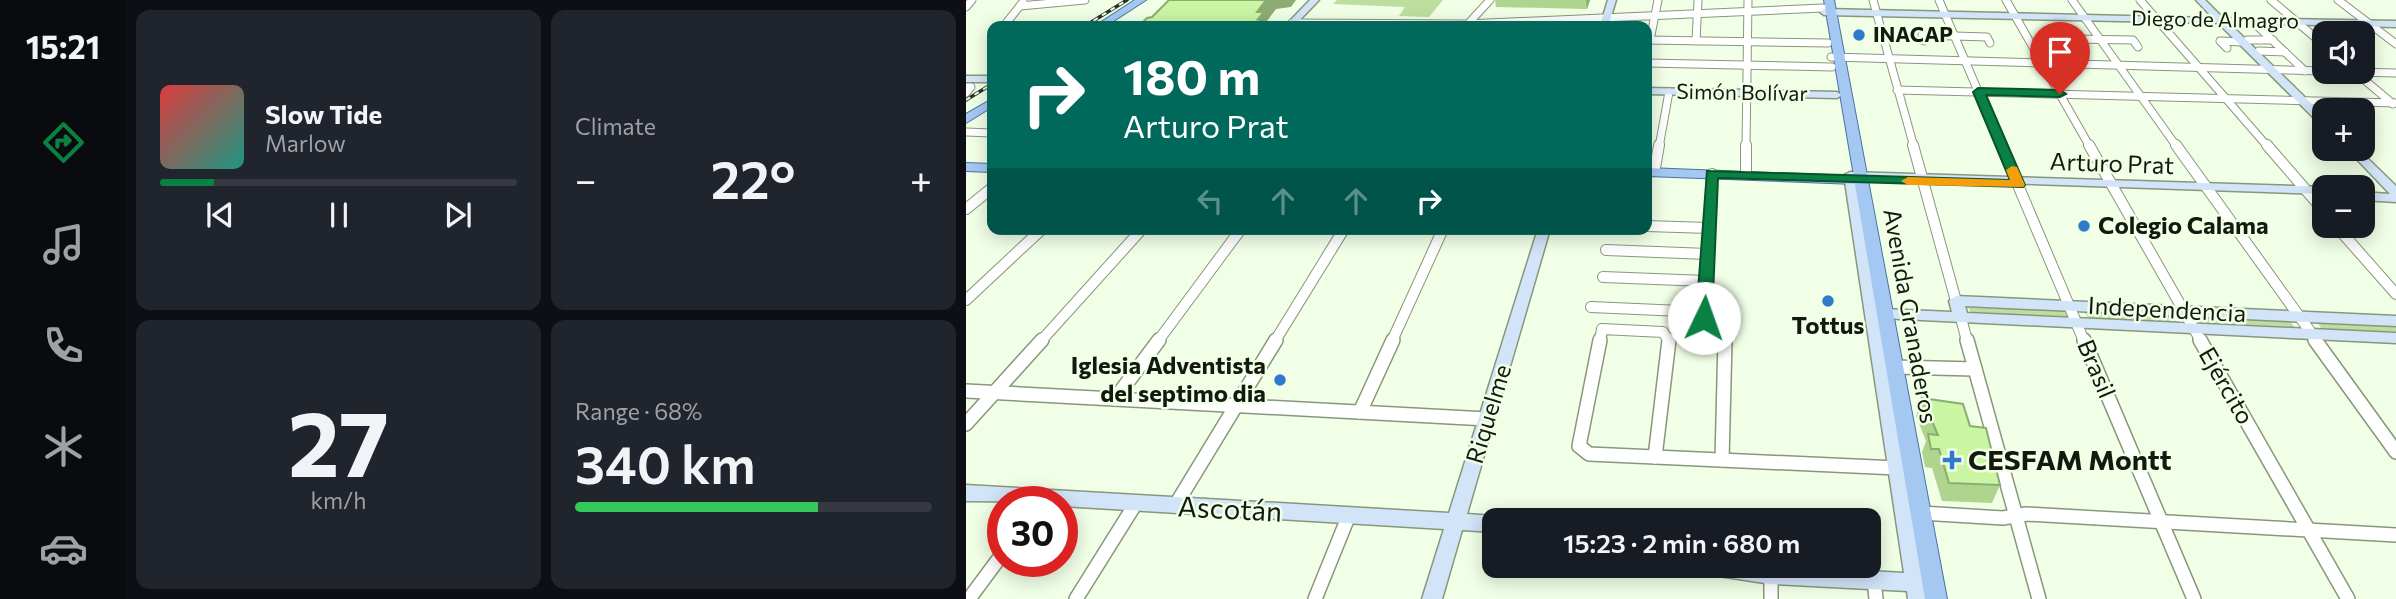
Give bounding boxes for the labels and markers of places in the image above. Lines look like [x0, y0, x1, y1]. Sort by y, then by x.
place label: INACAP [1873, 21, 1953, 46]
pin [2030, 22, 2090, 94]
marker: INACAP [1851, 27, 1867, 43]
place label: Colegio Calama [2098, 210, 2269, 239]
marker: Colegio Calama [2076, 218, 2092, 234]
marker: Tottus [1820, 293, 1836, 309]
place label: Tottus [1791, 310, 1865, 339]
place label: Iglesia Adventista del septimo dia [1071, 350, 1266, 407]
marker: Iglesia Adventista del septimo dia [1272, 372, 1288, 388]
place label: CESFAM Montt [1968, 442, 2172, 476]
marker: CESFAM Montt [1942, 450, 1962, 470]

